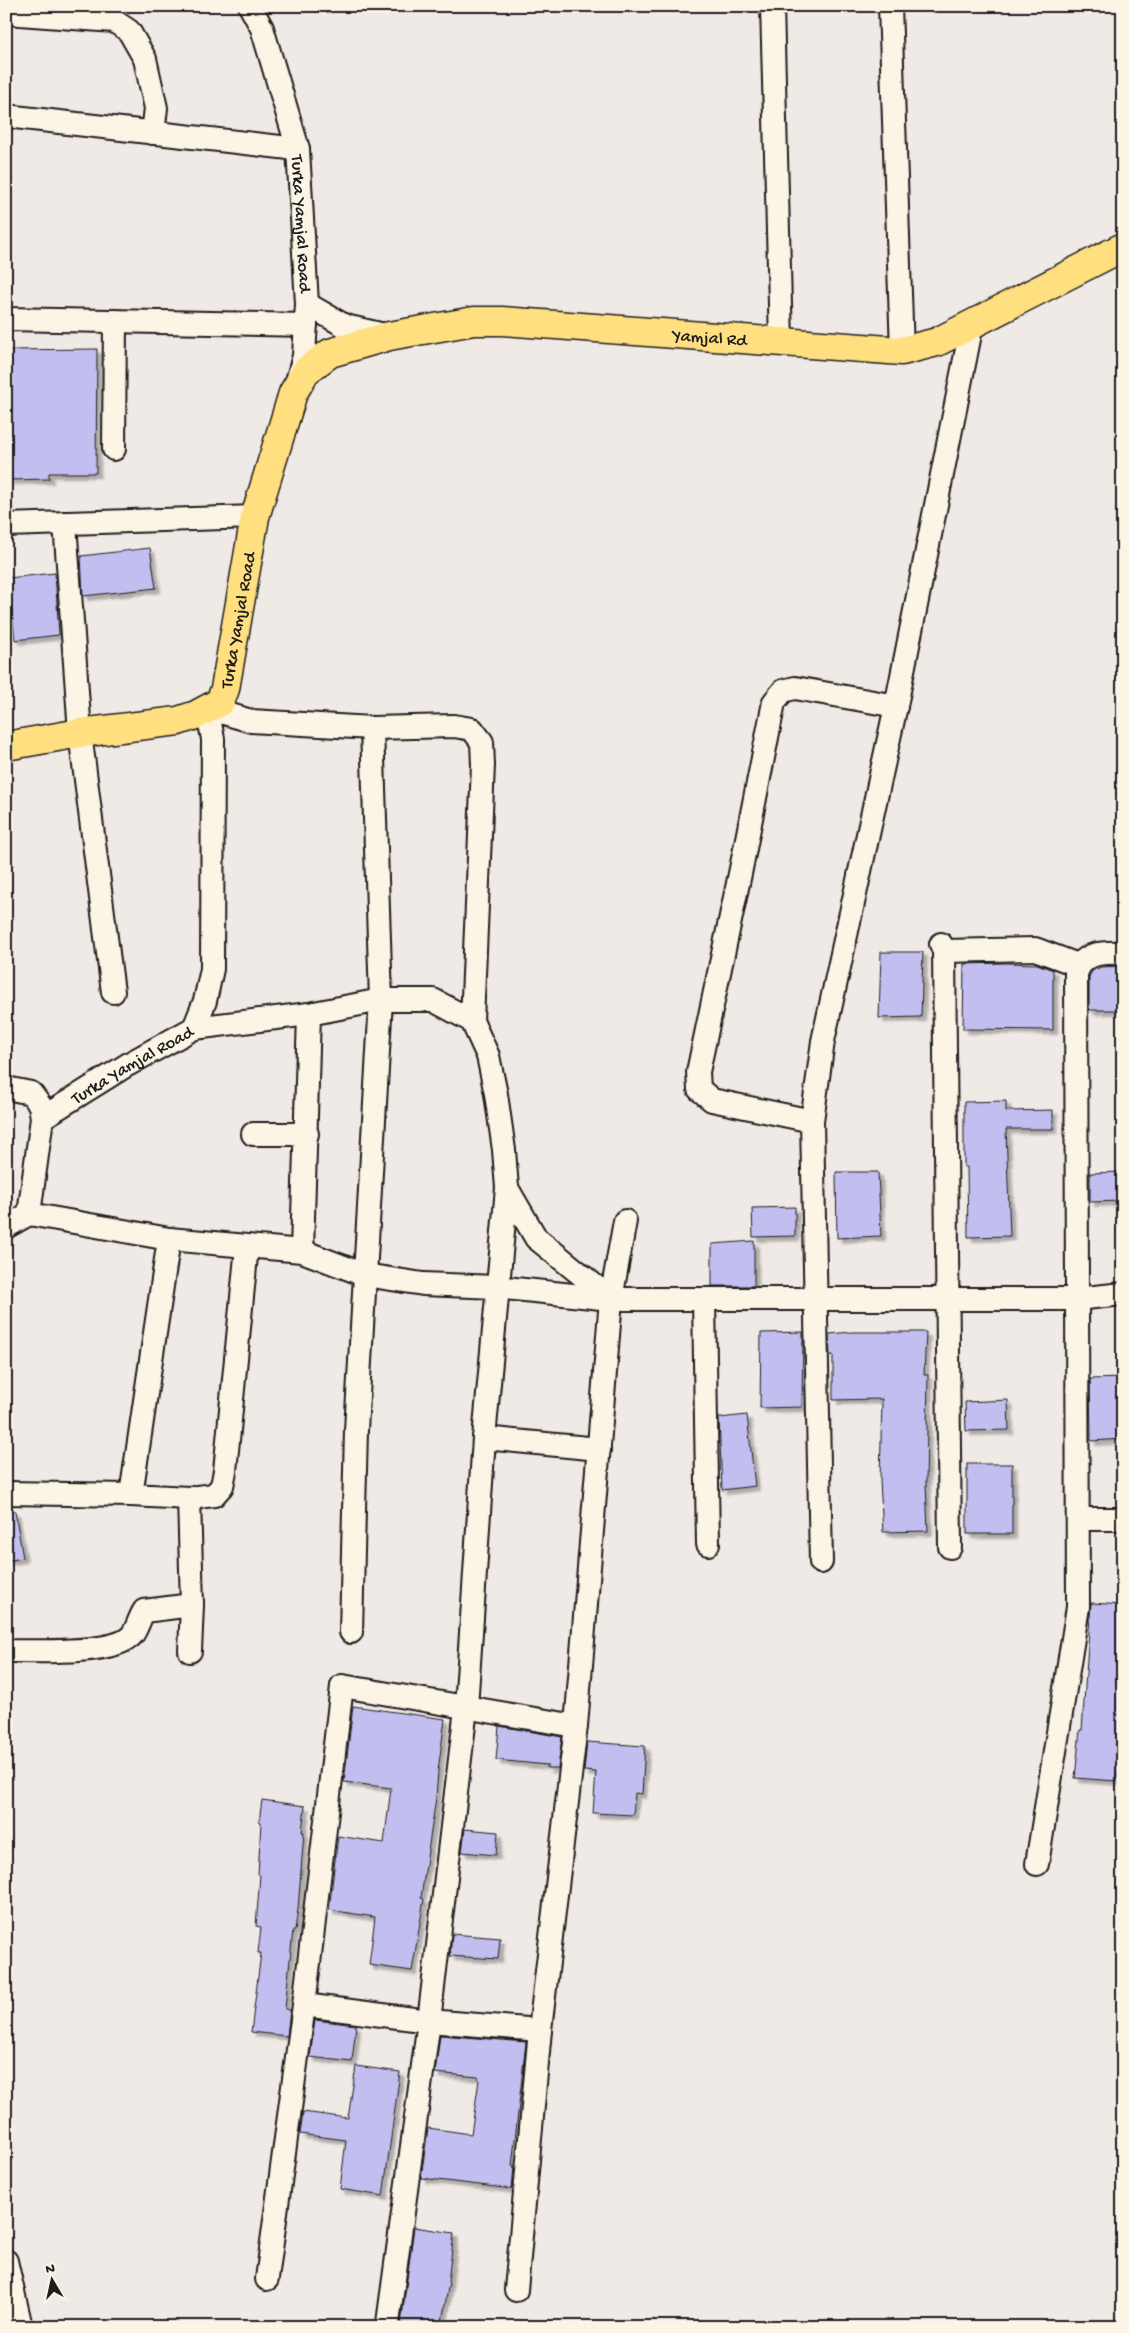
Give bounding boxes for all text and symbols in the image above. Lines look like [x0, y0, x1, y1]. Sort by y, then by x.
street label: Turka Yamjal Road [285, 153, 314, 295]
street label: Yamjal Rd [670, 326, 749, 352]
street label: Turka Yamjal Road [217, 549, 262, 691]
street label: Turka Yamjal Road [67, 1022, 199, 1111]
north arrow [28, 2256, 78, 2306]
text: N [45, 2261, 56, 2279]

